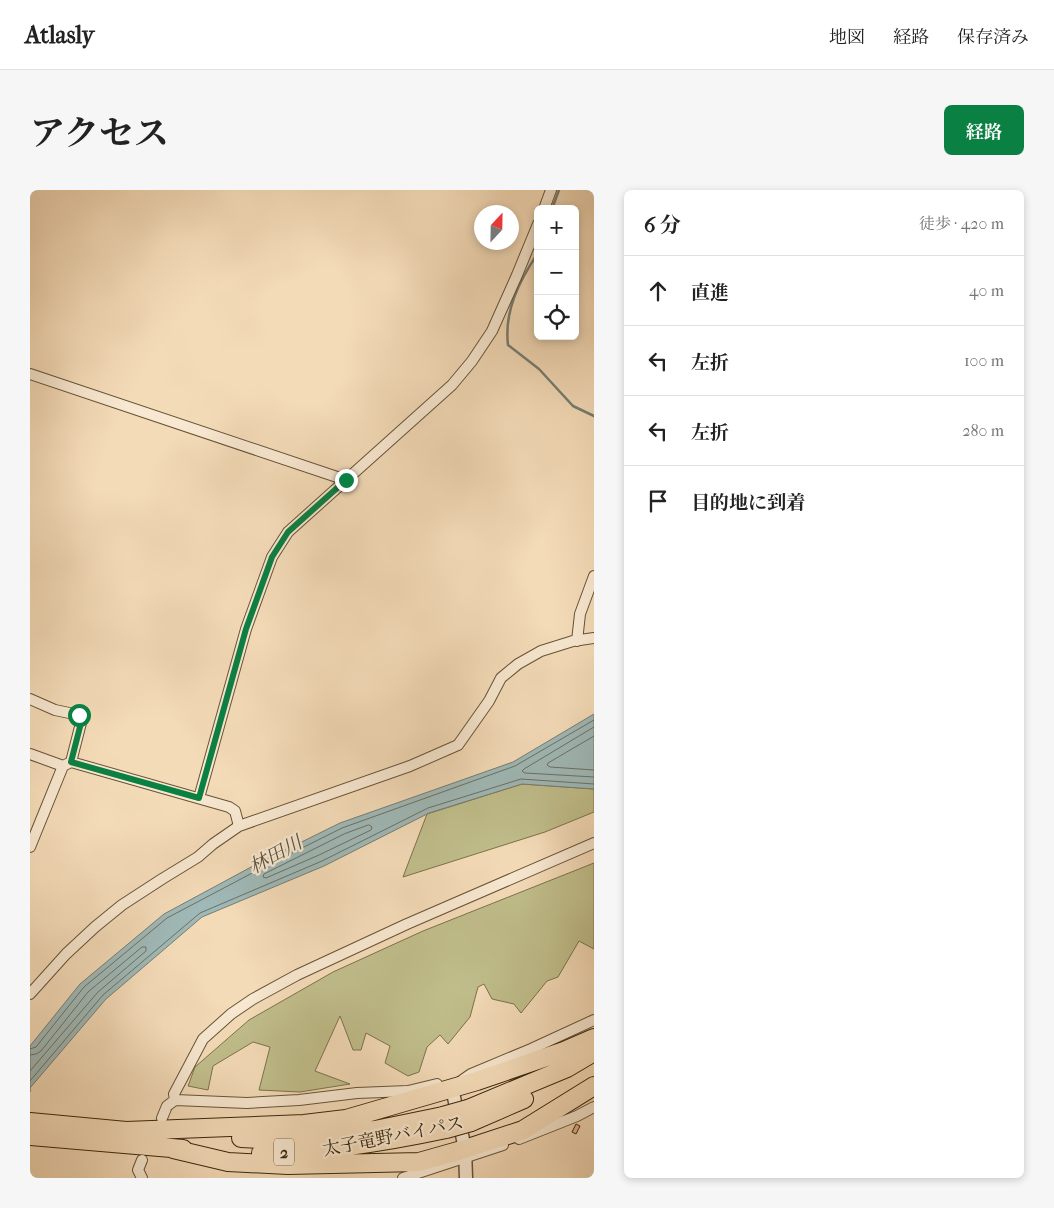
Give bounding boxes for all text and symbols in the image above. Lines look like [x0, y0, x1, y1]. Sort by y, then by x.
text: Atlasly [25, 21, 94, 49]
text: 地図 [829, 27, 865, 48]
text: 経路 [893, 27, 929, 48]
text: 保存済み [957, 27, 1029, 48]
button: 経路 [944, 105, 1024, 155]
text: アクセス [30, 113, 169, 154]
north arrow [474, 205, 519, 250]
map controls [534, 205, 579, 340]
button: + [534, 205, 579, 250]
text: 6 分 [644, 213, 681, 237]
text: 徒歩 · 420 m [919, 214, 1004, 233]
button: − [534, 250, 579, 295]
icon: ahead [644, 277, 672, 305]
text: 40 m [969, 281, 1004, 300]
text: 直進 [691, 282, 729, 304]
button: locate [534, 295, 579, 340]
icon: left [644, 347, 672, 375]
text: 100 m [964, 351, 1004, 370]
text: 左折 [691, 352, 729, 374]
icon: left [644, 417, 672, 445]
text: 280 m [962, 421, 1004, 440]
text: 左折 [691, 422, 729, 444]
route end [335, 469, 358, 492]
icon: arrive [644, 487, 672, 515]
text: 目的地に到着 [691, 492, 805, 514]
route start [68, 704, 91, 727]
water label: 林田川 [245, 830, 307, 878]
street label: 太子竜野バイパス [321, 1112, 466, 1161]
road number: 2 [274, 1139, 294, 1166]

